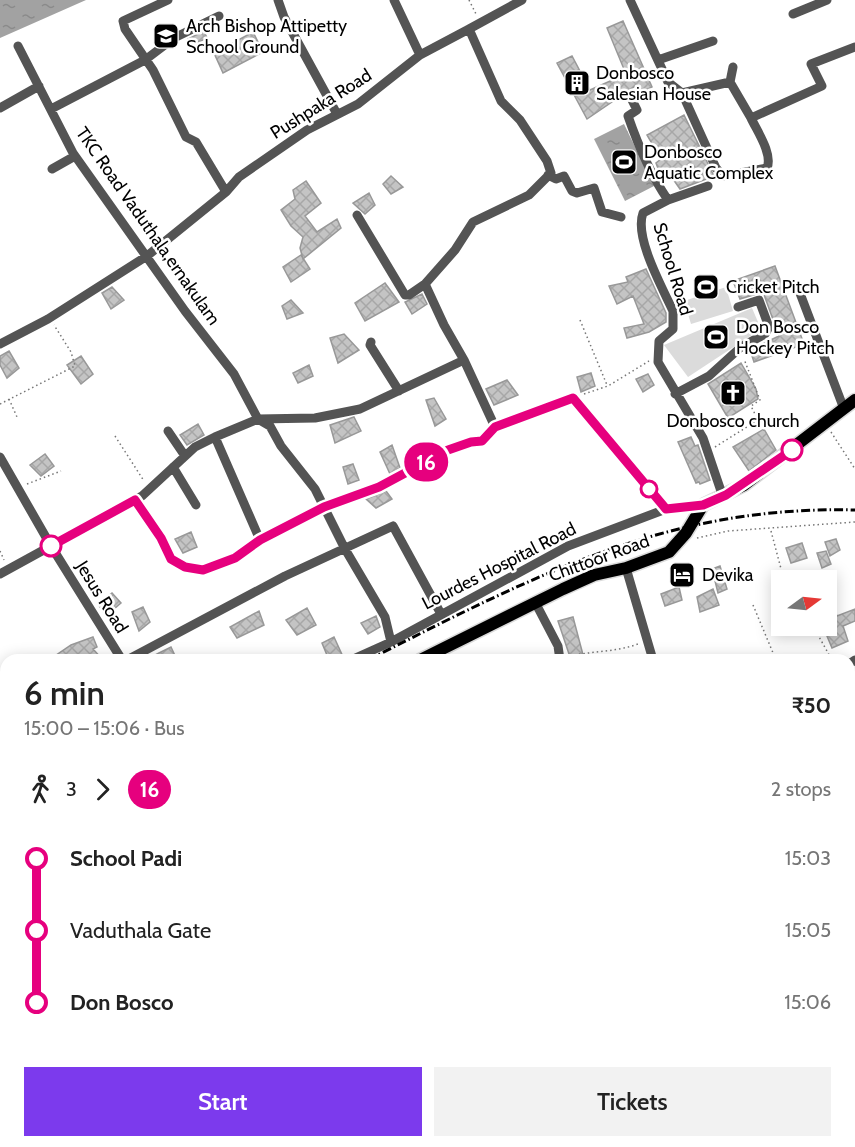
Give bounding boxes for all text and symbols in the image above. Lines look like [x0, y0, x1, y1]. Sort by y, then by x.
place label: Arch Bishop Attipetty School Ground [186, 15, 347, 58]
school or university icon: Arch Bishop Attipetty School Ground [151, 21, 181, 51]
place label: Donbosco Salesian House [596, 62, 711, 105]
street label: Pushpaka Road [266, 64, 376, 144]
building icon: Donbosco Salesian House [562, 68, 592, 98]
street label: TKC Road Vaduthala,ernakulam [71, 123, 225, 329]
place label: Donbosco Aquatic Complex [644, 141, 774, 184]
sports icon: Donbosco Aquatic Complex [609, 147, 639, 177]
street label: School Road [649, 220, 697, 318]
sports icon: Cricket Pitch [691, 272, 721, 302]
place label: Cricket Pitch [726, 276, 820, 298]
place label: Don Bosco Hockey Pitch [736, 316, 834, 359]
sports icon: Don Bosco Hockey Pitch [701, 322, 731, 352]
church icon: Donbosco church [718, 378, 748, 408]
place label: Donbosco church [666, 410, 800, 432]
unlabelled marker [781, 439, 803, 461]
line badge: 16 [399, 442, 453, 482]
text: 16 [416, 450, 436, 475]
unlabelled marker [640, 480, 658, 498]
street label: Lourdes Hospital Road [418, 518, 580, 614]
street label: Chittoor Road [546, 530, 652, 586]
unlabelled marker [40, 535, 62, 557]
street label: Jesus Road [71, 556, 133, 637]
hotel icon: Devika [667, 560, 697, 590]
place label: Devika [702, 564, 754, 586]
north arrow [771, 570, 837, 636]
map controls [771, 570, 837, 636]
text: 6 min [24, 673, 105, 713]
text: ₹50 [792, 692, 831, 719]
text: 15:00 – 15:06 · Bus [24, 716, 184, 740]
icon: walk [24, 773, 57, 806]
icon: forward [86, 773, 119, 806]
text: 3 [66, 777, 77, 801]
text: 16 [140, 777, 159, 802]
text: 2 stops [771, 777, 831, 801]
text: School Padi [70, 845, 182, 872]
text: 15:03 [785, 846, 831, 870]
text: Vaduthala Gate [70, 917, 211, 944]
text: 15:05 [785, 918, 831, 942]
text: Don Bosco [70, 989, 173, 1016]
text: 15:06 [784, 990, 831, 1014]
button: Start [24, 1067, 422, 1136]
button: Tickets [434, 1067, 831, 1136]

